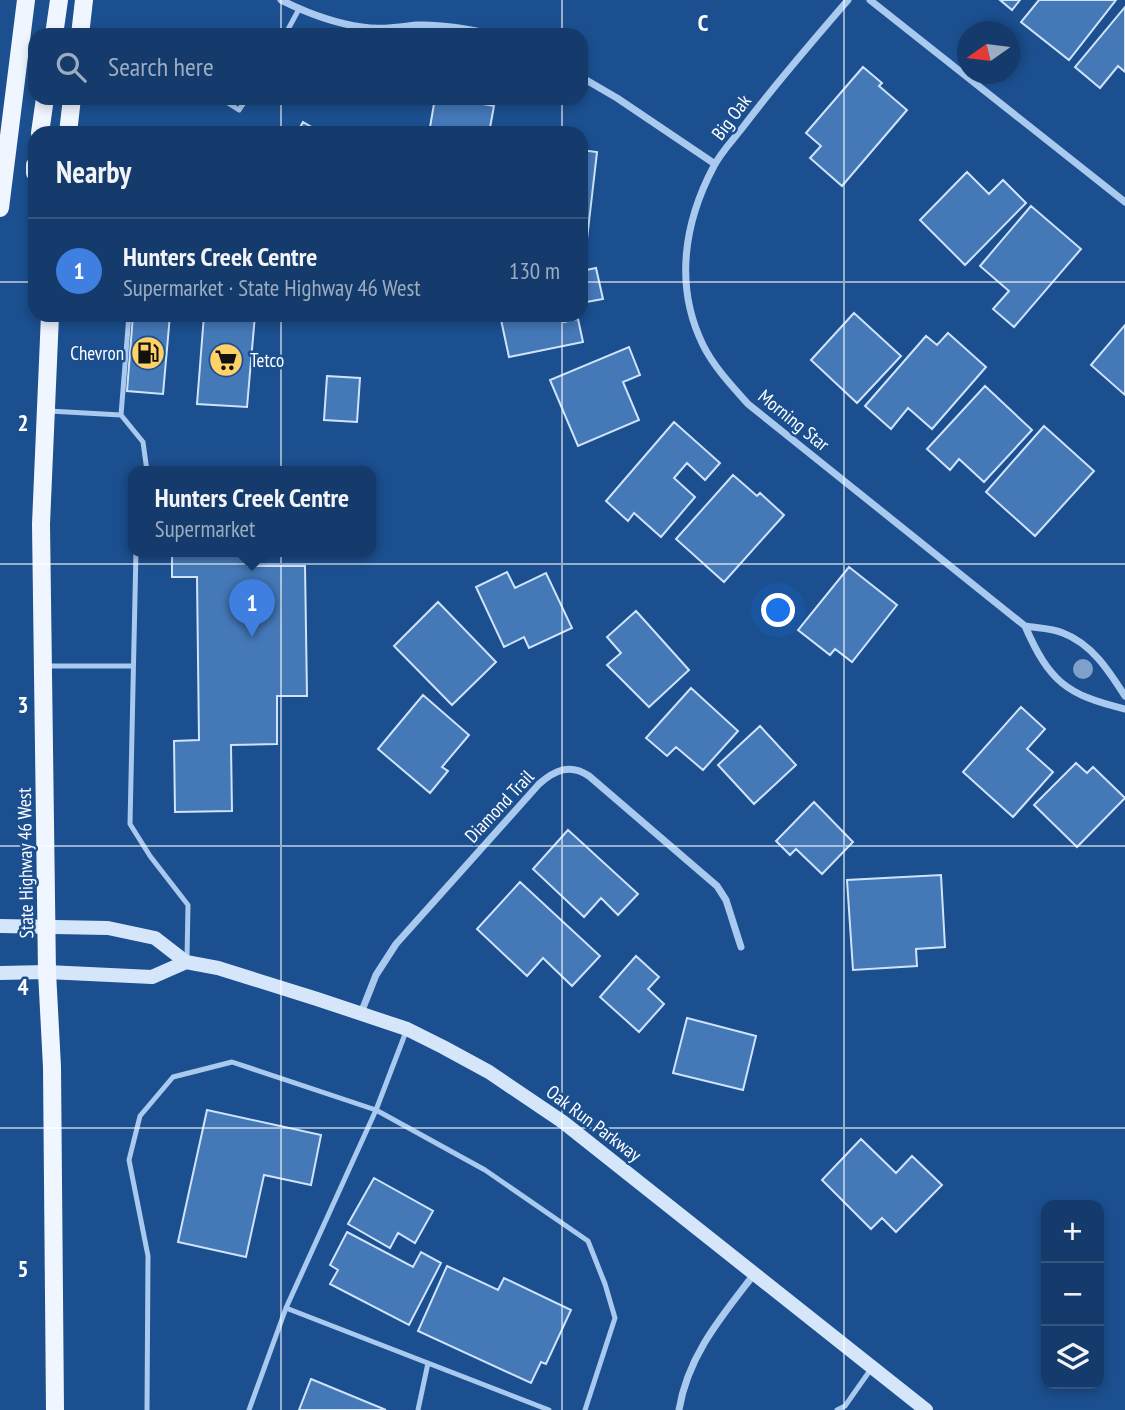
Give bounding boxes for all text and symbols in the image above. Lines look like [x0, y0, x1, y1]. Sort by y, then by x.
text: C [698, 8, 709, 37]
north arrow [957, 21, 1020, 84]
search box [28, 28, 588, 105]
icon: search [52, 48, 90, 86]
text: Search here [108, 50, 214, 83]
street label: Big Oak [706, 89, 756, 144]
text: Nearby [56, 152, 131, 191]
text: Hunters Creek Centre [123, 240, 317, 273]
text: 1 [74, 256, 85, 285]
text: 130 m [509, 256, 560, 285]
text: Supermarket · State Highway 46 West [123, 273, 421, 302]
fuel station icon: Chevron [129, 334, 167, 372]
place label: Chevron [70, 341, 124, 365]
supermarket icon: Tetco [207, 341, 245, 379]
place label: Tetco [250, 348, 284, 372]
street label: Morning Star [754, 384, 835, 456]
text: 2 [18, 408, 29, 437]
popup [128, 466, 376, 557]
text: Hunters Creek Centre [155, 481, 349, 514]
text: Supermarket [155, 514, 255, 543]
pin: 1 [229, 579, 275, 637]
your location [761, 593, 795, 627]
text: 3 [18, 690, 29, 719]
street label: Diamond Trail [459, 764, 539, 847]
street label: State Highway 46 West [12, 787, 38, 939]
text: 4 [18, 972, 29, 1001]
street label: Oak Run Parkway [542, 1079, 647, 1167]
map controls [1041, 1200, 1104, 1389]
button: + [1041, 1200, 1104, 1263]
text: 5 [18, 1254, 29, 1283]
button: − [1041, 1263, 1104, 1326]
button: layers [1041, 1326, 1104, 1389]

